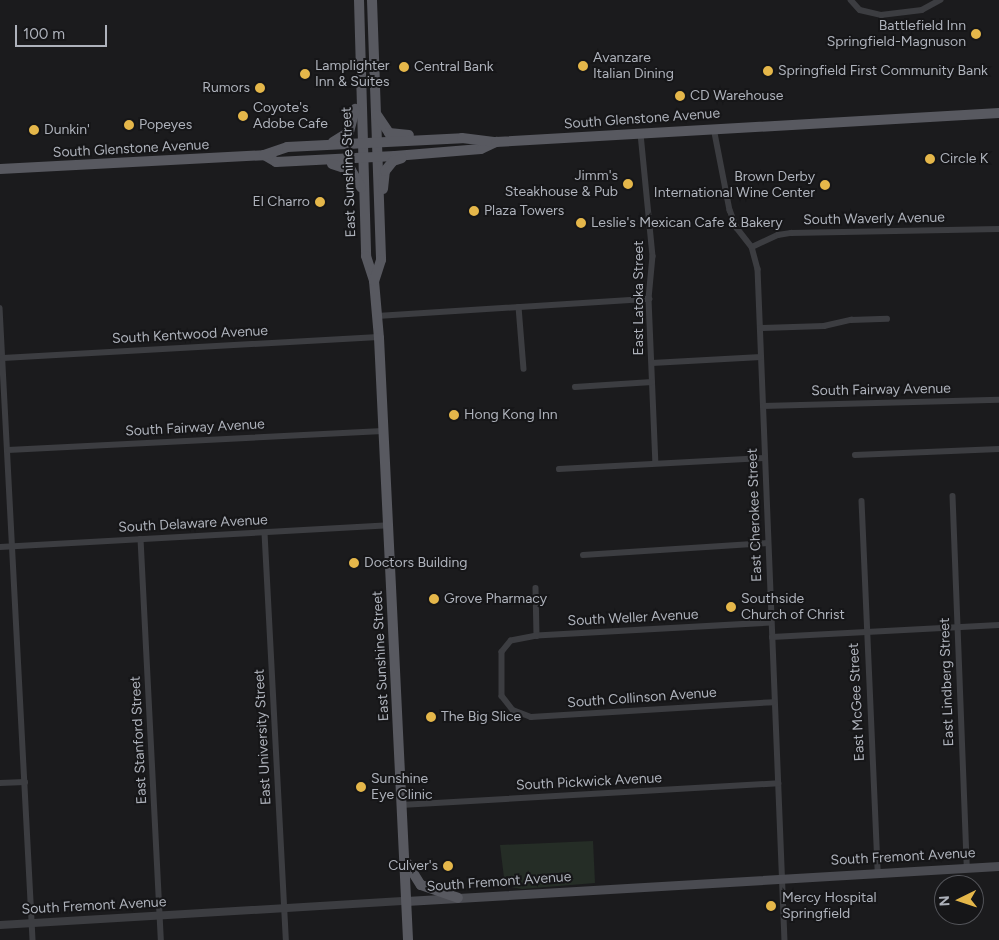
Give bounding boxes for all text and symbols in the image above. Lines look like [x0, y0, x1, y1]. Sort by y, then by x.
scale bar [18, 15, 110, 47]
place label: Battlefield Inn Springfield-Magnuson [827, 18, 966, 50]
text: 100 m [23, 25, 65, 43]
marker: Battlefield Inn Springfield-Magnuson [970, 28, 982, 40]
place label: Avanzare Italian Dining [593, 50, 674, 82]
place label: Lamplighter Inn & Suites [315, 58, 390, 90]
place label: Central Bank [414, 59, 494, 75]
marker: Avanzare Italian Dining [577, 60, 589, 72]
marker: Central Bank [398, 61, 410, 73]
place label: Springfield First Community Bank [778, 63, 988, 79]
marker: Springfield First Community Bank [762, 65, 774, 77]
marker: Lamplighter Inn & Suites [299, 68, 311, 80]
place label: Rumors [202, 80, 250, 96]
marker: Rumors [254, 82, 266, 94]
place label: CD Warehouse [690, 88, 783, 104]
marker: CD Warehouse [674, 90, 686, 102]
place label: Coyote's Adobe Cafe [253, 100, 328, 132]
street label: South Glenstone Avenue [563, 105, 721, 133]
street label: East Sunshine Street [338, 106, 360, 238]
marker: Coyote's Adobe Cafe [237, 110, 249, 122]
place label: Popeyes [139, 117, 192, 133]
marker: Popeyes [123, 119, 135, 131]
place label: Dunkin' [44, 122, 90, 138]
marker: Dunkin' [28, 124, 40, 136]
street label: South Glenstone Avenue [52, 137, 210, 161]
place label: Circle K [940, 151, 988, 167]
marker: Circle K [924, 153, 936, 165]
place label: Jimm's Steakhouse & Pub [505, 168, 618, 200]
place label: Brown Derby International Wine Center [654, 169, 815, 202]
marker: Jimm's Steakhouse & Pub [622, 178, 634, 190]
marker: Brown Derby International Wine Center [819, 179, 831, 191]
place label: El Charro [253, 194, 310, 210]
marker: El Charro [314, 196, 326, 208]
place label: Plaza Towers [484, 203, 564, 219]
marker: Plaza Towers [468, 205, 480, 217]
street label: South Waverly Avenue [803, 209, 945, 229]
place label: Leslie's Mexican Cafe & Bakery [591, 215, 783, 231]
marker: Leslie's Mexican Cafe & Bakery [575, 217, 587, 229]
street label: East Latoka Street [631, 241, 647, 355]
street label: South Kentwood Avenue [112, 323, 268, 347]
street label: South Fairway Avenue [811, 380, 951, 400]
place label: Hong Kong Inn [464, 407, 558, 423]
marker: Hong Kong Inn [448, 409, 460, 421]
street label: South Fairway Avenue [125, 416, 265, 440]
street label: East Cherokee Street [744, 448, 766, 582]
street label: South Delaware Avenue [118, 512, 268, 536]
place label: Doctors Building [364, 555, 468, 571]
marker: Doctors Building [348, 557, 360, 569]
street label: East Sunshine Street [369, 590, 393, 722]
place label: Grove Pharmacy [444, 591, 547, 607]
place label: Southside Church of Christ [741, 591, 845, 624]
marker: Grove Pharmacy [428, 593, 440, 605]
marker: Southside Church of Christ [725, 601, 737, 613]
street label: South Weller Avenue [567, 606, 699, 630]
street label: East Lindberg Street [936, 617, 958, 747]
street label: East McGee Street [846, 642, 868, 762]
street label: East University Street [251, 669, 275, 805]
street label: East Stanford Street [127, 675, 151, 805]
street label: South Collinson Avenue [567, 684, 717, 712]
place label: The Big Slice [441, 709, 521, 725]
marker: The Big Slice [425, 711, 437, 723]
street label: South Pickwick Avenue [516, 770, 662, 794]
place label: Sunshine Eye Clinic [371, 771, 433, 804]
marker: Sunshine Eye Clinic [355, 781, 367, 793]
street label: South Fremont Avenue [830, 845, 976, 869]
place label: Culver's [388, 858, 438, 874]
marker: Culver's [442, 860, 454, 872]
street label: South Fremont Avenue [426, 869, 572, 895]
north arrow [934, 875, 984, 925]
place label: Mercy Hospital Springfield [782, 890, 877, 922]
street label: South Fremont Avenue [21, 894, 167, 918]
text: N [936, 895, 953, 907]
marker: Mercy Hospital Springfield [764, 899, 778, 913]

